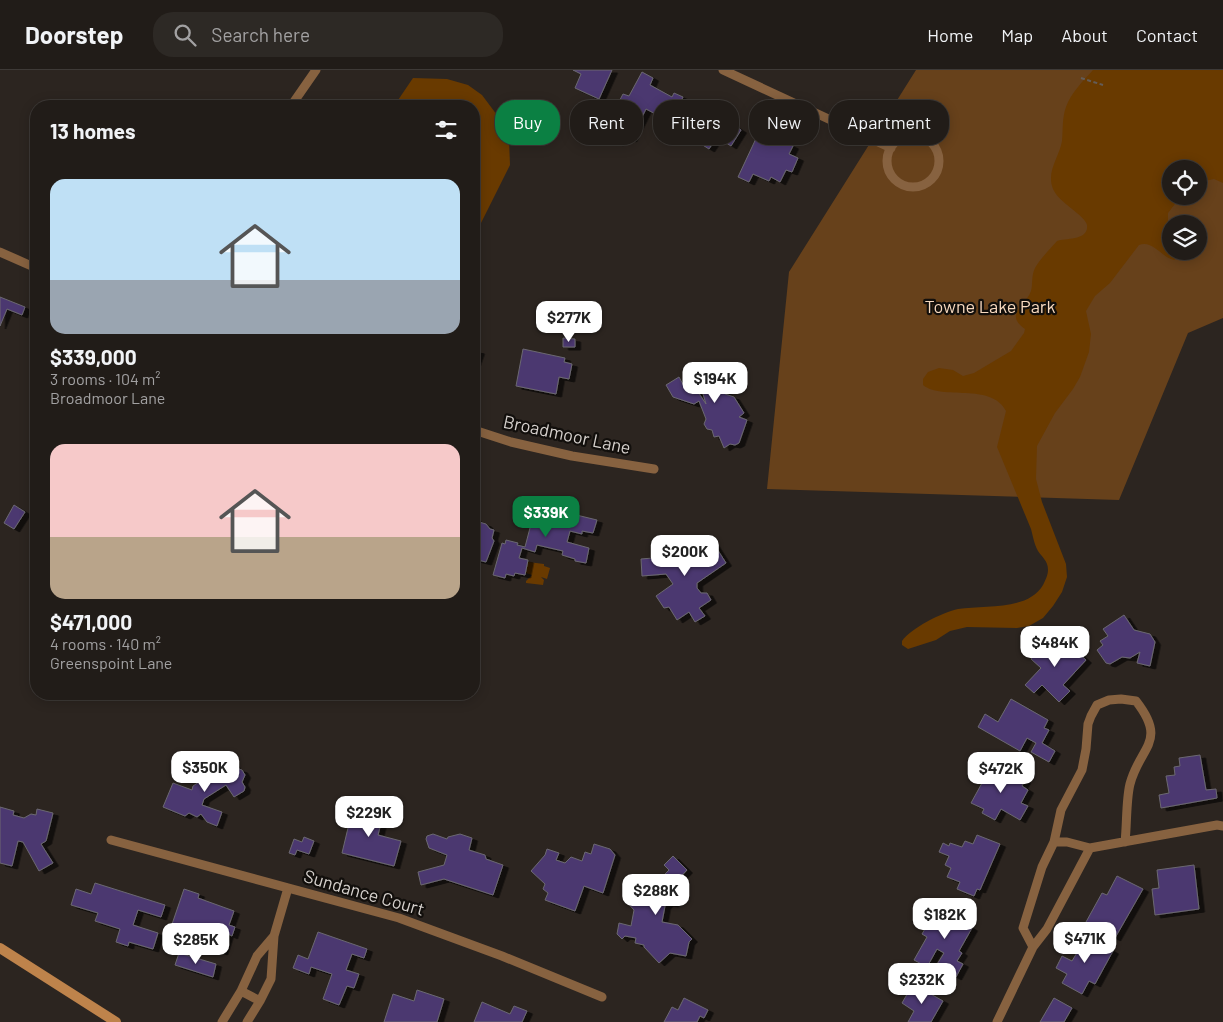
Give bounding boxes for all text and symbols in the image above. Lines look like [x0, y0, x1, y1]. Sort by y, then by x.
search box [153, 12, 503, 57]
text: Doorstep [25, 20, 123, 49]
icon: search [171, 21, 199, 49]
text: Search here [211, 23, 310, 46]
text: Home [927, 24, 973, 46]
text: Map [1001, 24, 1033, 46]
text: About [1061, 24, 1108, 46]
text: Contact [1136, 24, 1198, 46]
chip: Buy [495, 100, 560, 145]
chip: Rent [570, 100, 643, 145]
chip: Filters [653, 100, 739, 145]
chip: New [749, 100, 819, 145]
chip: Apartment [829, 100, 949, 145]
icon: filters [432, 116, 460, 144]
text: 13 homes [50, 118, 135, 143]
map controls [1162, 160, 1207, 260]
button: locate [1162, 160, 1207, 205]
icon: home [210, 211, 300, 301]
button: layers [1162, 215, 1207, 260]
park label: Towne Lake Park [925, 295, 1055, 317]
pin: $277K [534, 300, 604, 343]
text: $277K [547, 307, 591, 326]
text: $339,000 [50, 344, 137, 369]
pin: $194K [680, 362, 750, 404]
text: $194K [693, 368, 737, 387]
text: 3 rooms · 104 m² [50, 369, 160, 388]
text: Broadmoor Lane [50, 388, 165, 407]
street label: Broadmoor Lane [501, 410, 633, 458]
icon: home [210, 476, 300, 566]
pin: $339K [511, 496, 581, 538]
text: $339K [524, 502, 568, 521]
pin: $200K [650, 534, 720, 577]
text: $200K [662, 541, 708, 560]
text: $471,000 [50, 609, 132, 634]
pin: $484K [1020, 626, 1090, 668]
text: $484K [1031, 632, 1079, 651]
text: 4 rooms · 140 m² [50, 634, 161, 653]
text: Greenspoint Lane [50, 653, 172, 672]
pin: $350K [170, 750, 240, 793]
pin: $472K [966, 752, 1036, 794]
text: $350K [182, 757, 228, 776]
text: $472K [979, 758, 1023, 777]
pin: $229K [334, 796, 404, 838]
text: $229K [346, 802, 392, 821]
street label: Sundance Court [301, 864, 427, 920]
pin: $288K [621, 874, 691, 916]
text: $288K [633, 880, 679, 899]
pin: $182K [910, 898, 980, 940]
text: $182K [924, 904, 966, 923]
pin: $285K [161, 922, 231, 965]
pin: $471K [1050, 922, 1120, 964]
text: $471K [1064, 928, 1106, 947]
text: $285K [173, 929, 219, 948]
pin: $232K [887, 962, 957, 1005]
text: $232K [899, 969, 945, 988]

